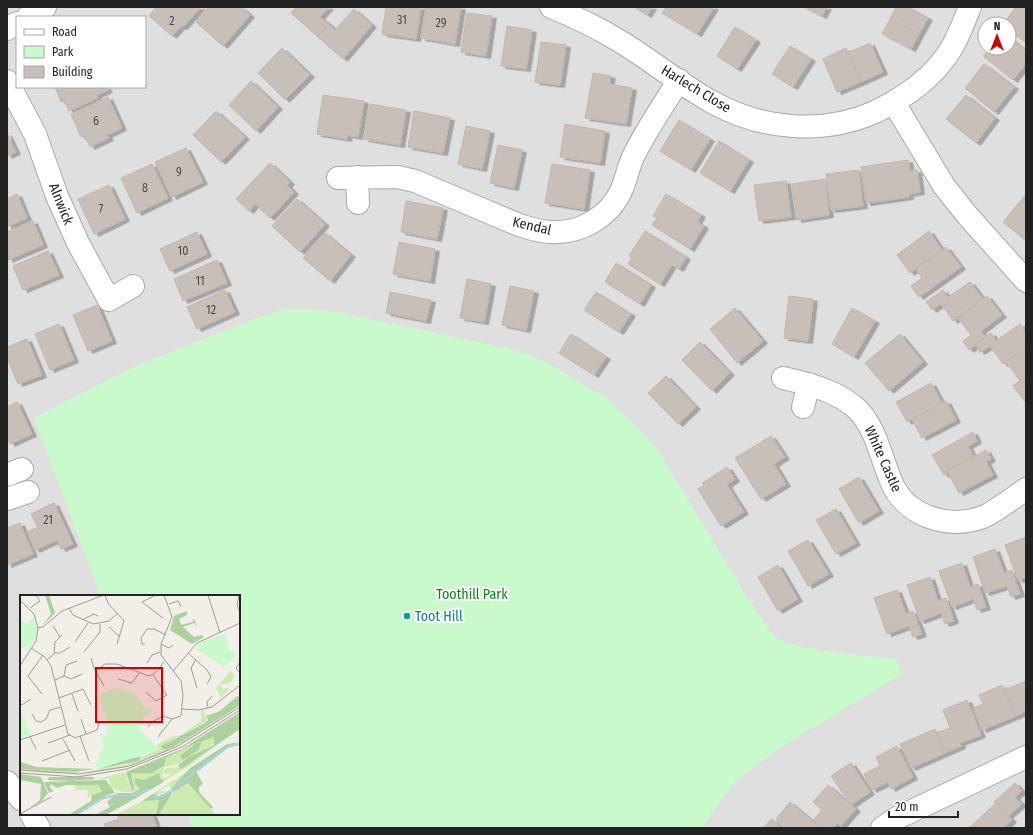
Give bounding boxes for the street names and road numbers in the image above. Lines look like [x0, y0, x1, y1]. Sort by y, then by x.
street label: Harlech Close [658, 62, 734, 116]
street label: Alnwick [45, 181, 77, 228]
street label: Kendal [511, 213, 553, 239]
street label: White Castle [861, 423, 905, 495]

